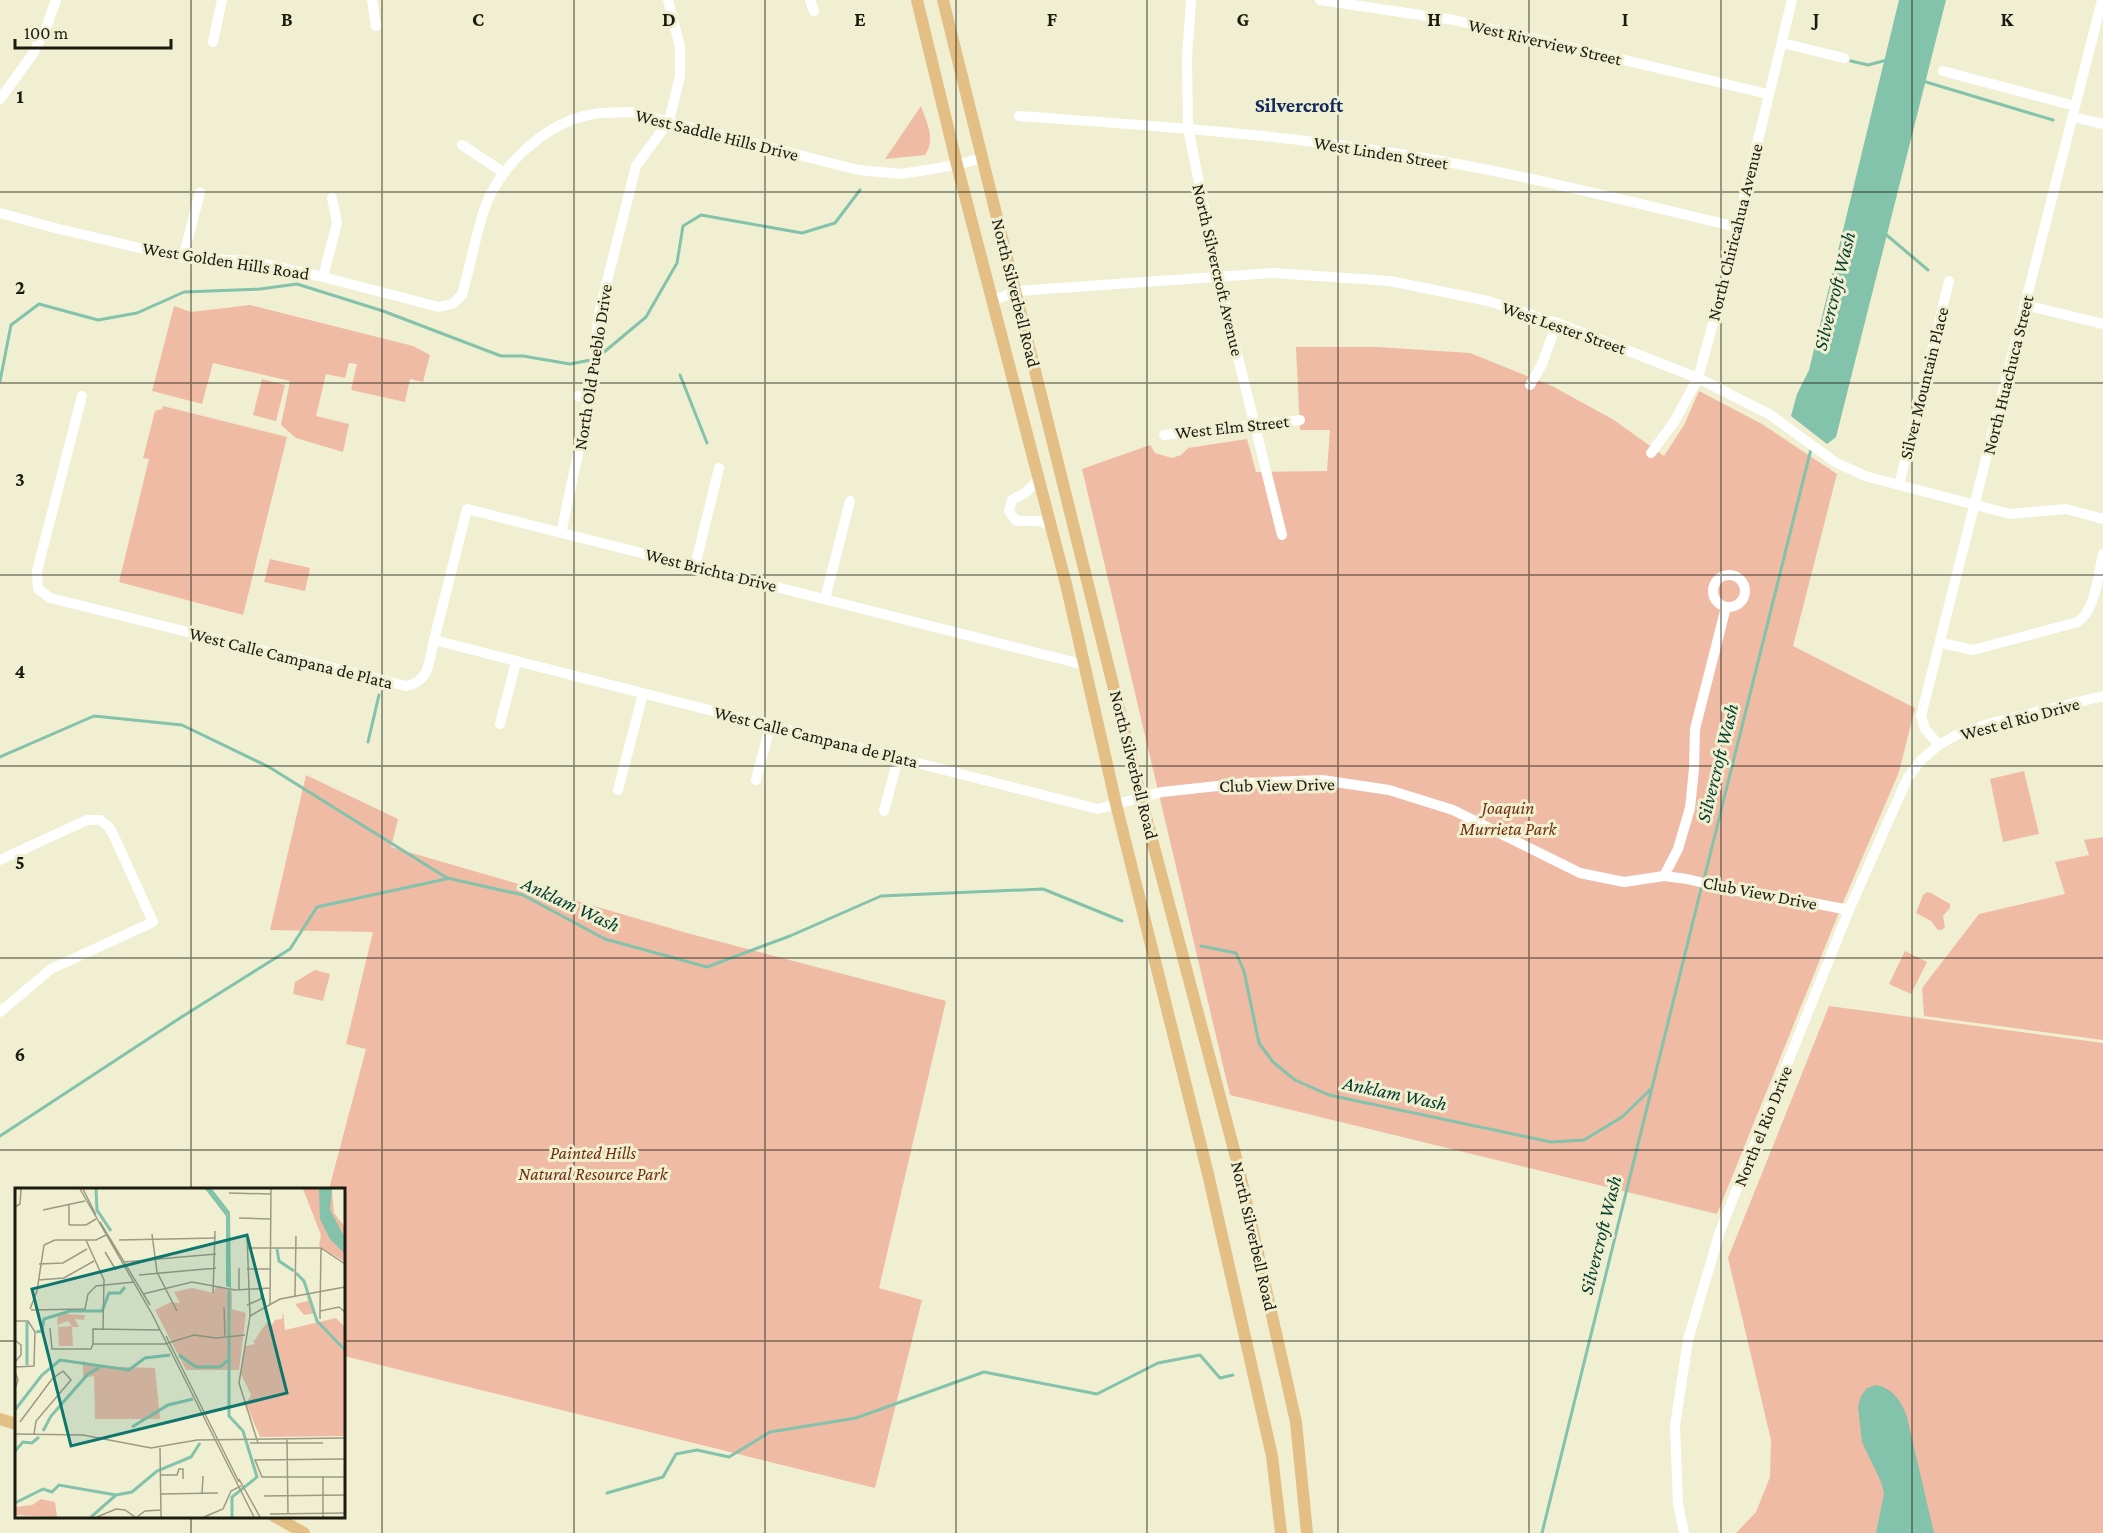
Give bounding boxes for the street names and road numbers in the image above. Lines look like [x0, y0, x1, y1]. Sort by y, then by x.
street label: West Riverview Street [1466, 15, 1625, 70]
street label: West Saddle Hills Drive [633, 105, 801, 165]
street label: West Linden Street [1312, 132, 1451, 174]
street label: North Chiricahua Avenue [1703, 141, 1767, 323]
street label: North Silvercroft Avenue [1188, 182, 1248, 358]
street label: North Silverbell Road [988, 216, 1044, 370]
street label: West Golden Hills Road [141, 238, 311, 284]
street label: North Old Pueblo Drive [570, 283, 616, 451]
street label: North Huachuca Street [1978, 292, 2038, 457]
street label: West Lester Street [1499, 297, 1630, 359]
street label: Silver Mountain Place [1895, 305, 1953, 461]
street label: West Elm Street [1174, 411, 1291, 443]
street label: West Brichta Drive [643, 544, 779, 596]
street label: West Calle Campana de Plata [187, 623, 395, 693]
street label: North Silverbell Road [1106, 688, 1162, 842]
street label: West el Rio Drive [1958, 694, 2082, 744]
street label: West Calle Campana de Plata [712, 702, 920, 772]
street label: Club View Drive [1219, 774, 1335, 796]
street label: Club View Drive [1701, 872, 1819, 914]
street label: North el Rio Drive [1730, 1063, 1796, 1189]
street label: North Silverbell Road [1227, 1159, 1281, 1313]

